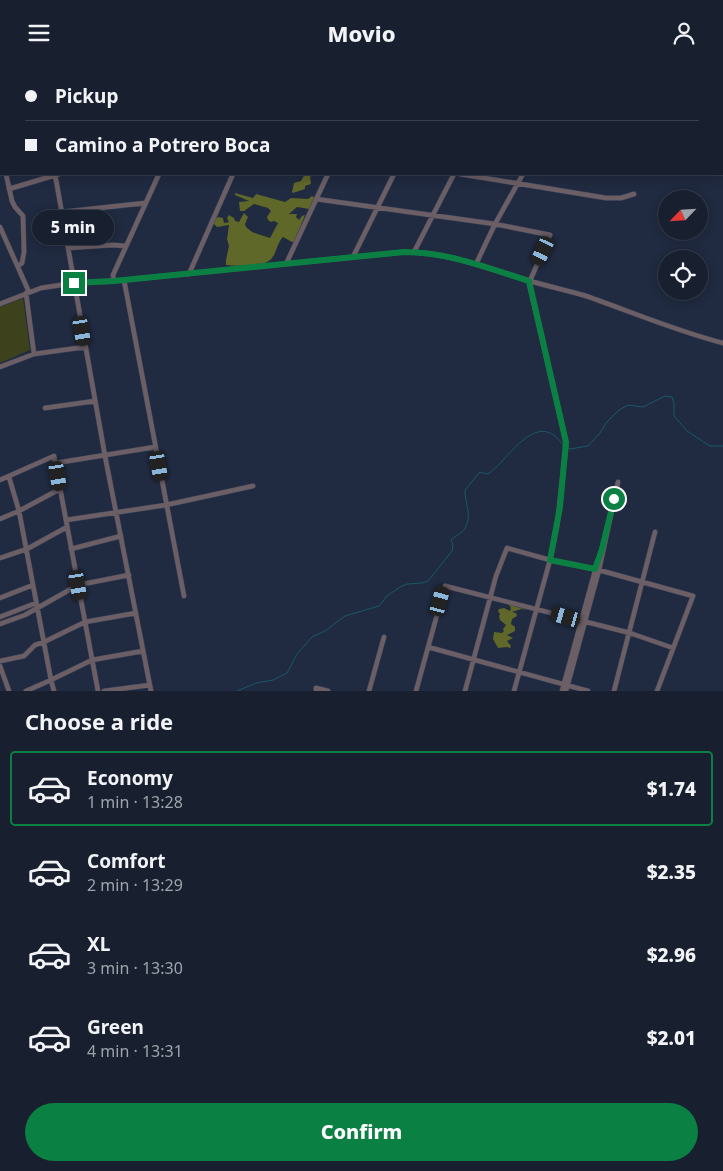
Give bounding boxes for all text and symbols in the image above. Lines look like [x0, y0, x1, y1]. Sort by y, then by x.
text: Movio [327, 18, 396, 48]
icon: menu [25, 19, 53, 47]
icon: person [670, 19, 698, 47]
text: Pickup [55, 83, 118, 109]
text: Camino a Potrero Boca [55, 132, 270, 158]
north arrow [658, 190, 708, 240]
map controls [658, 190, 708, 300]
callout: 5 min [33, 211, 115, 245]
text: 5 min [51, 216, 95, 238]
car [529, 234, 556, 268]
button: locate [658, 250, 708, 300]
route end [63, 272, 85, 294]
car [72, 315, 91, 347]
car [149, 450, 168, 482]
car [48, 460, 67, 492]
route start [603, 488, 625, 510]
car [68, 569, 87, 601]
car [428, 585, 451, 617]
car [549, 606, 582, 628]
text: Choose a ride [25, 706, 173, 736]
text: Economy [87, 765, 173, 791]
icon: car [27, 766, 72, 811]
text: $1.74 [647, 776, 696, 802]
text: 1 min · 13:28 [87, 791, 183, 813]
text: Comfort [87, 848, 166, 874]
icon: car [27, 849, 72, 894]
text: $2.35 [647, 859, 696, 885]
text: 2 min · 13:29 [87, 874, 183, 896]
text: XL [87, 931, 110, 957]
icon: car [27, 932, 72, 977]
text: $2.96 [647, 942, 696, 968]
text: 3 min · 13:30 [87, 957, 183, 979]
text: Green [87, 1014, 144, 1040]
icon: car [27, 1015, 72, 1060]
text: $2.01 [647, 1025, 696, 1051]
text: 4 min · 13:31 [87, 1040, 183, 1062]
button: Confirm [25, 1103, 698, 1161]

